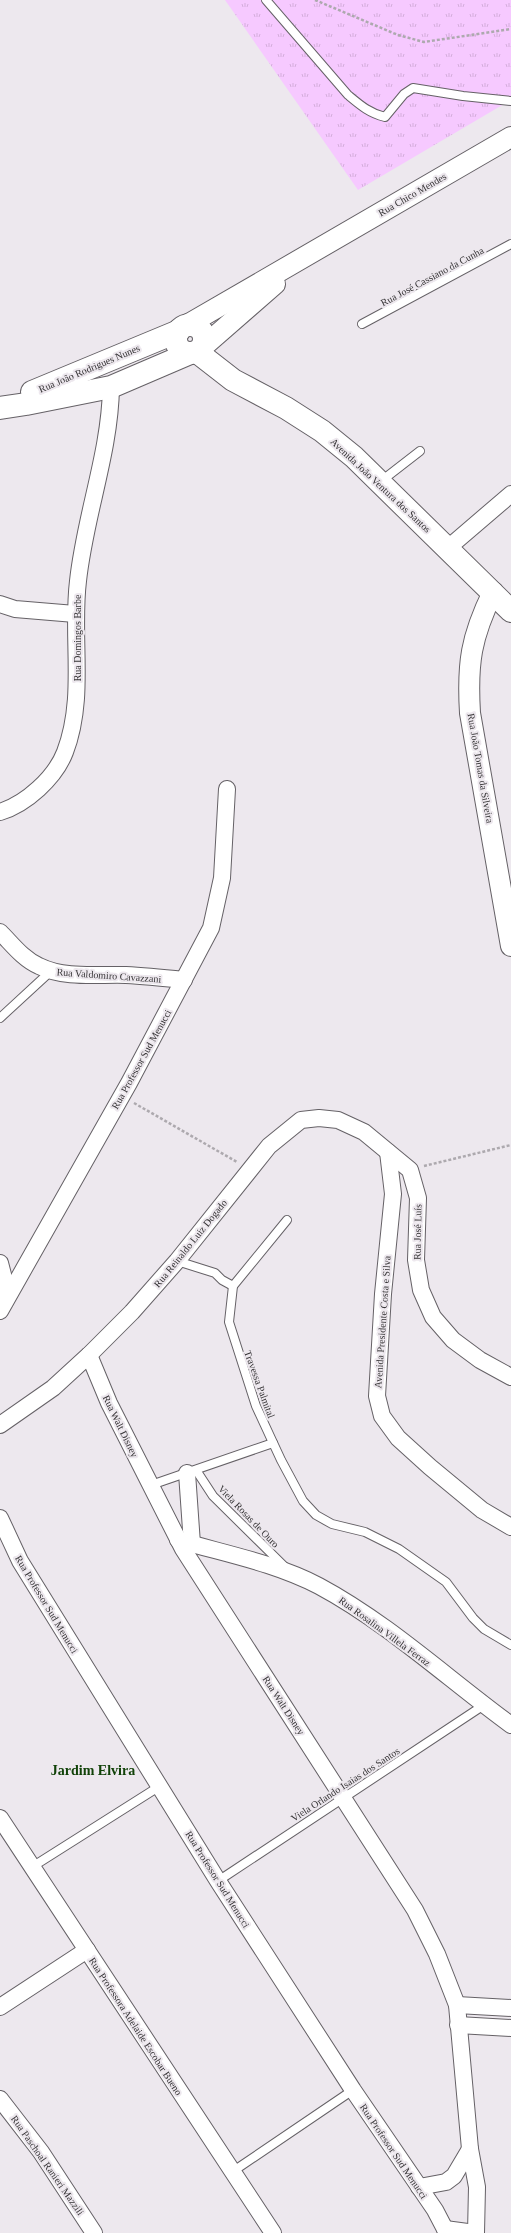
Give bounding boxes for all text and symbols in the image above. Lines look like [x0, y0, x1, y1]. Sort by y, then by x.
street label: Rua Chico Mendes [376, 170, 448, 218]
street label: Rua José Cassiano da Cunha [379, 244, 486, 308]
street label: Rua João Rodrigues Nunes [37, 342, 141, 395]
street label: Avenida João Ventura dos Santos [328, 436, 433, 535]
street label: Rua Domingos Barbe [72, 594, 83, 681]
street label: Rua João Tomas da Silveira [465, 712, 496, 824]
street label: Rua Valdomiro Cavazzani [56, 966, 162, 985]
street label: Rua Professor Sud Menucci [109, 1007, 173, 1111]
street label: Rua Reinaldo Luiz Dogado [152, 1197, 229, 1289]
street label: Rua José Luís [412, 1204, 423, 1260]
street label: Avenida Presidente Costa e Silva [372, 1255, 393, 1389]
street label: Travessa Palmital [242, 1349, 277, 1420]
street label: Rua Walt Disney [101, 1393, 140, 1459]
street label: Viela Rosas de Ouro [216, 1483, 281, 1550]
street label: Rua Professor Sud Menucci [13, 1553, 80, 1655]
street label: Rua Rosalina Villela Ferraz [337, 1594, 433, 1669]
street label: Rua Walt Disney [260, 1674, 307, 1737]
street label: Viela Orlando Isaias dos Santos [289, 1745, 402, 1824]
district label: Jardim Elvira [51, 1763, 135, 1778]
street label: Rua Professor Sud Menucci [183, 1829, 252, 1930]
street label: Rua Professora Adelaide Escobar Bueno [87, 1955, 184, 2097]
street label: Rua Professor Sud Menucci [358, 2102, 430, 2201]
street label: Rua Paschoal Ranieri Mazzili [9, 2113, 86, 2217]

